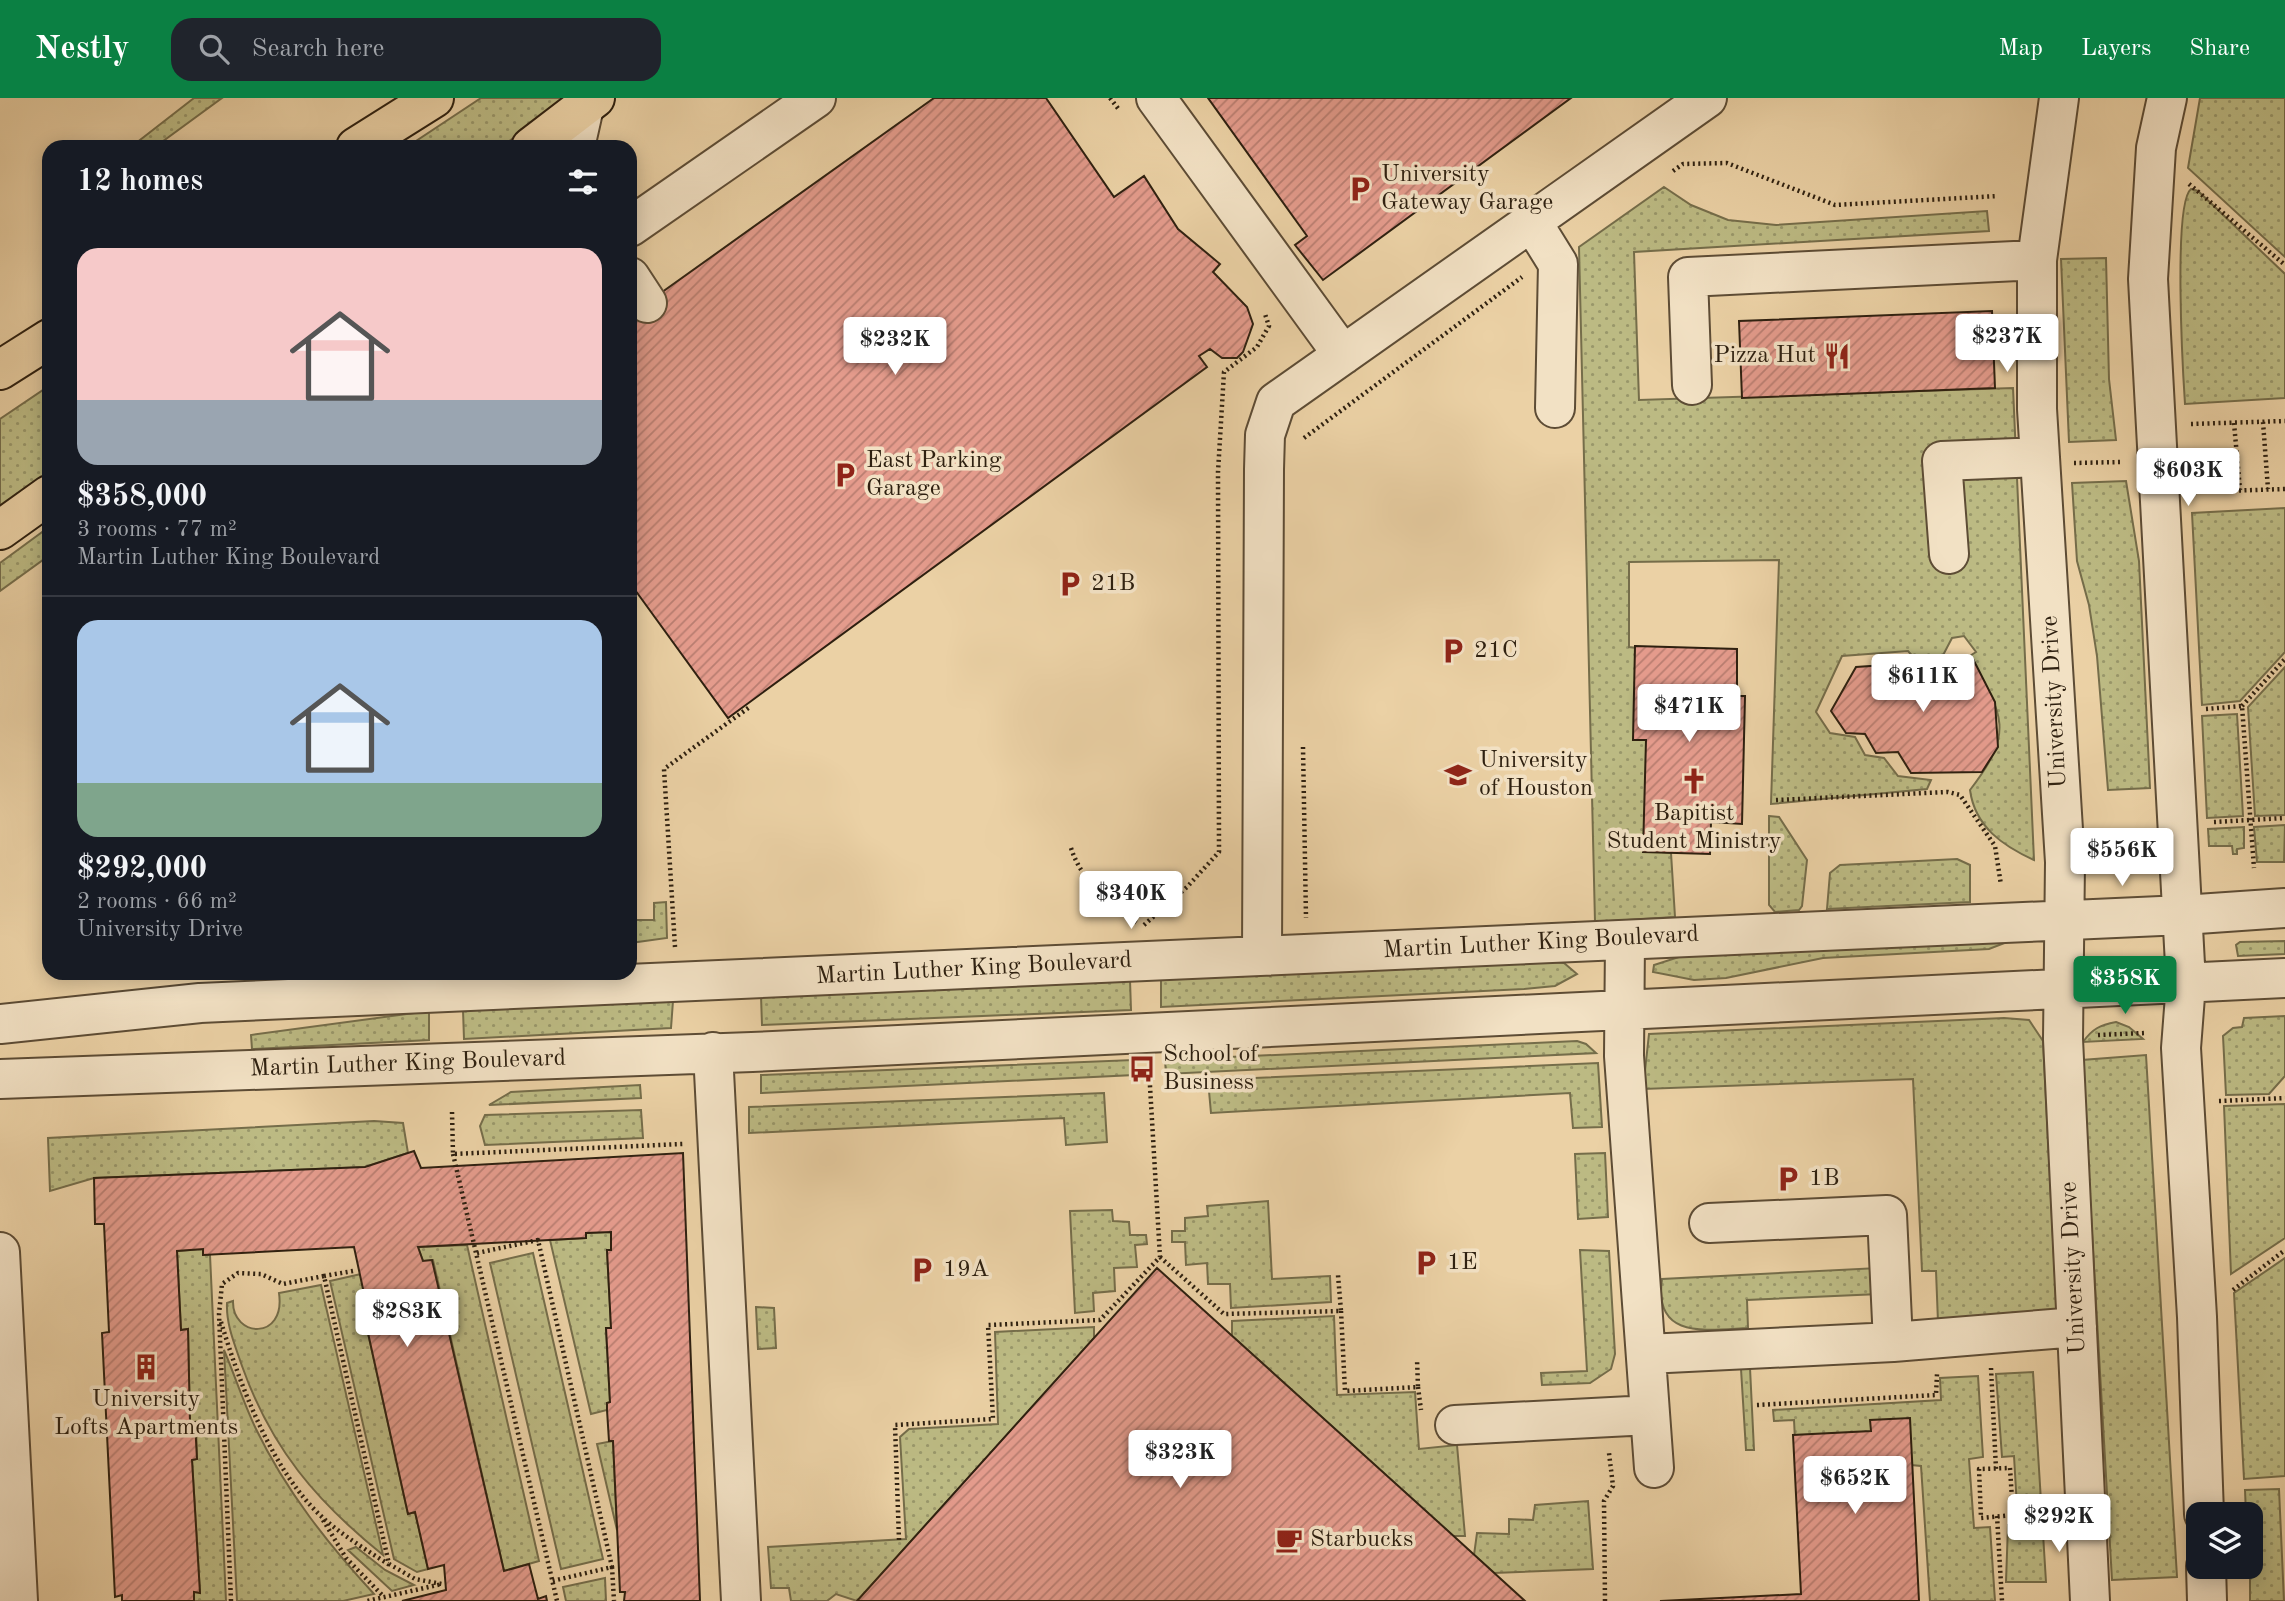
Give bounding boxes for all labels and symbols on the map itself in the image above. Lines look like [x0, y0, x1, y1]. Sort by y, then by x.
place label: University Gateway Garage [1381, 163, 1553, 215]
parking icon: University Gateway Garage [1345, 174, 1375, 204]
pin: $237K [1958, 314, 2056, 374]
pin: $232K [846, 317, 944, 377]
restaurant icon: Pizza Hut [1822, 341, 1852, 371]
place label: Pizza Hut [1713, 344, 1816, 368]
pin: $603K [2139, 448, 2237, 508]
place label: East Parking Garage [866, 449, 1002, 501]
parking icon: East Parking Garage [830, 460, 860, 490]
parking icon: 21B [1055, 569, 1085, 599]
place label: 21B [1091, 572, 1135, 596]
street label: University Drive [2038, 615, 2072, 789]
parking icon: 21C [1438, 636, 1468, 666]
place label: 21C [1474, 639, 1518, 663]
pin: $611K [1874, 654, 1972, 714]
pin: $471K [1640, 684, 1738, 744]
place label: University of Houston [1479, 749, 1593, 801]
school or university icon: University of Houston [1443, 760, 1473, 790]
church icon: Bapitist Student Ministry [1679, 766, 1709, 796]
place label: Bapitist Student Ministry [1606, 802, 1782, 854]
pin: $556K [2073, 828, 2171, 888]
pin: $340K [1082, 872, 1180, 931]
street label: Martin Luther King Boulevard [1382, 923, 1700, 963]
street label: Martin Luther King Boulevard [815, 949, 1133, 989]
pin: $358K [2076, 956, 2174, 1016]
place label: School of Business [1163, 1043, 1259, 1095]
street label: Martin Luther King Boulevard [249, 1046, 567, 1082]
bus stop icon: School of Business [1127, 1054, 1157, 1084]
parking icon: 1B [1773, 1164, 1803, 1194]
place label: 1B [1809, 1167, 1839, 1191]
street label: University Drive [2057, 1181, 2091, 1355]
parking icon: 1E [1411, 1248, 1441, 1278]
place label: 1E [1447, 1251, 1477, 1275]
parking icon: 19A [907, 1255, 937, 1285]
place label: 19A [943, 1258, 989, 1282]
pin: $283K [358, 1290, 456, 1349]
building icon: University Lofts Apartments [131, 1352, 161, 1382]
place label: University Lofts Apartments [54, 1388, 238, 1440]
pin: $323K [1131, 1430, 1229, 1490]
pin: $652K [1806, 1456, 1904, 1516]
pin: $292K [2010, 1494, 2108, 1554]
cafe icon: Starbucks [1274, 1525, 1304, 1555]
place label: Starbucks [1310, 1528, 1413, 1552]

